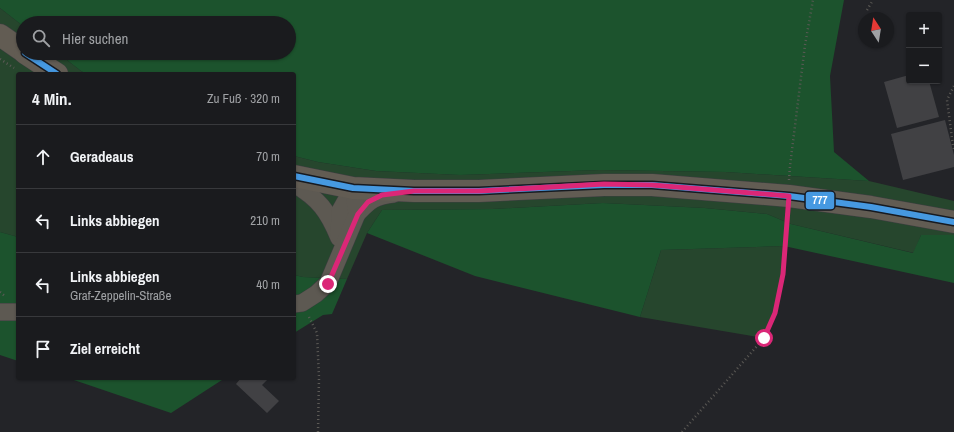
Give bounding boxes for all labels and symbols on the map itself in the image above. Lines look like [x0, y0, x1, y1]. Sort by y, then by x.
north arrow [858, 12, 894, 48]
line badge: 777 [805, 191, 835, 210]
text: 777 [812, 193, 828, 207]
route end [319, 275, 337, 293]
route start [755, 329, 773, 347]

